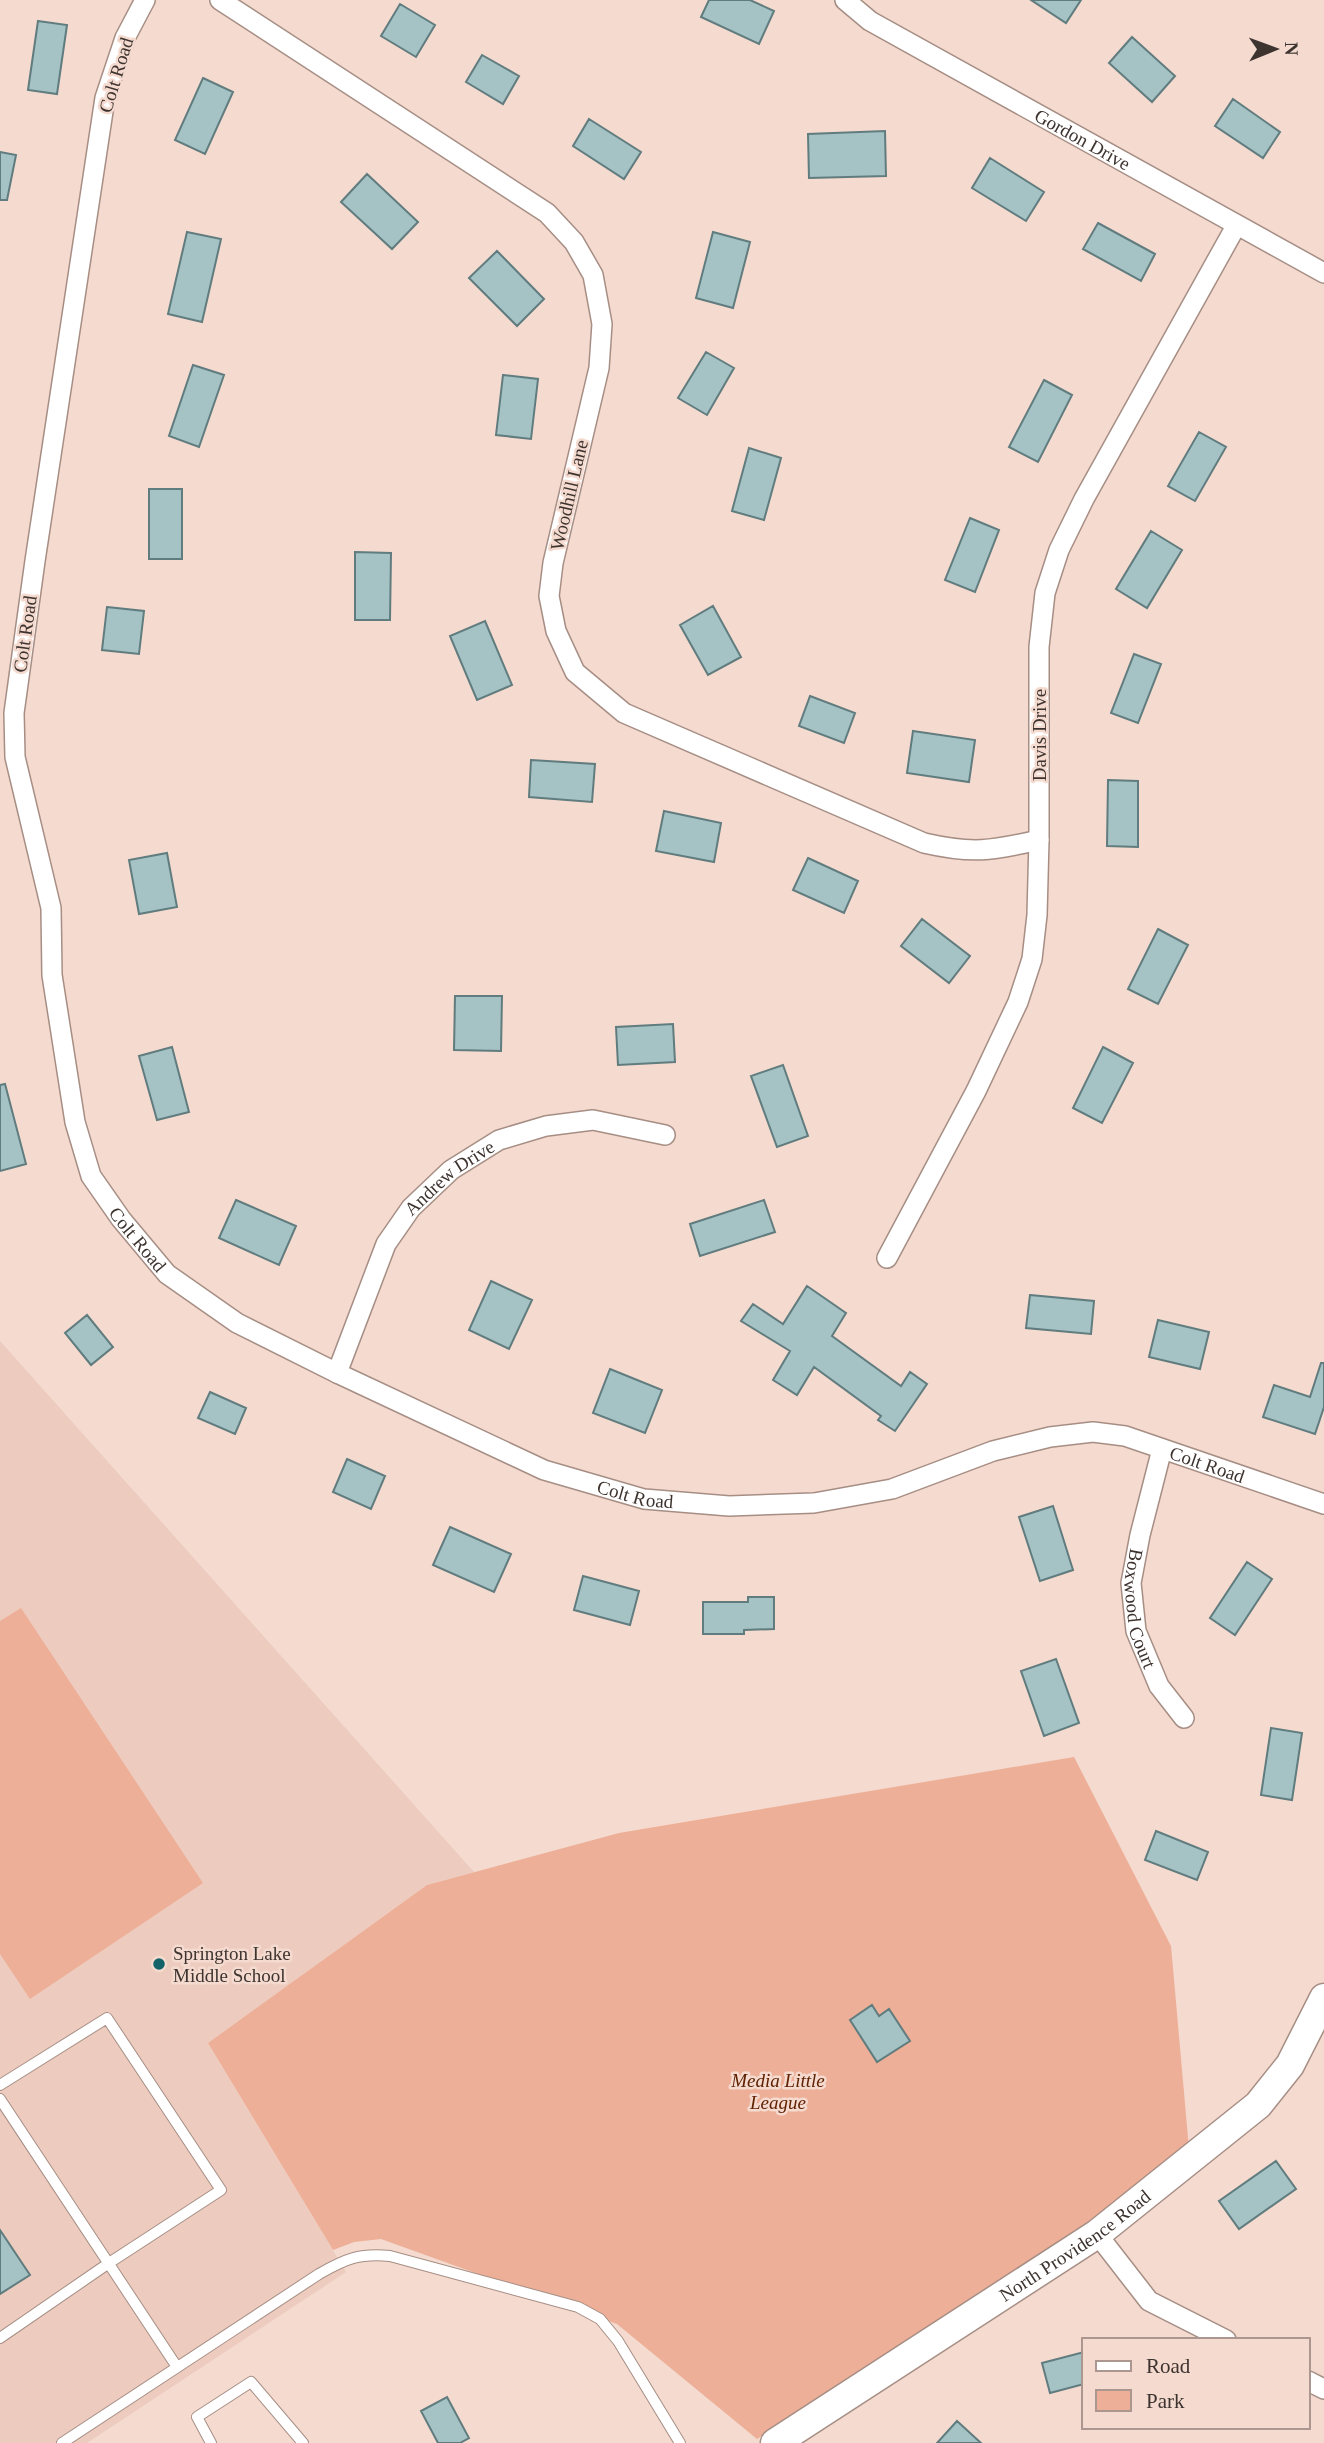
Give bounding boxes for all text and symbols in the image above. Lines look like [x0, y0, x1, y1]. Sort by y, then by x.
north arrow [1240, 14, 1310, 84]
street label: Colt Road [95, 34, 138, 115]
text: N [1281, 42, 1302, 56]
street label: Gordon Drive [1031, 104, 1134, 174]
street label: Woodhill Lane [546, 438, 592, 552]
street label: Colt Road [9, 594, 41, 674]
street label: Davis Drive [1029, 689, 1050, 781]
street label: Andrew Drive [400, 1135, 498, 1219]
street label: Colt Road [105, 1203, 171, 1276]
street label: Colt Road [1167, 1442, 1248, 1487]
street label: Colt Road [595, 1475, 675, 1512]
street label: Boxwood Court [1120, 1547, 1161, 1672]
place label: Springton Lake Middle School [173, 1943, 291, 1986]
marker: Springton Lake Middle School [151, 1956, 167, 1972]
park label: Media Little League [730, 2070, 825, 2113]
street label: North Providence Road [995, 2185, 1155, 2305]
legend [1082, 2338, 1310, 2429]
text: Road [1146, 2354, 1191, 2378]
text: Park [1146, 2389, 1185, 2413]

